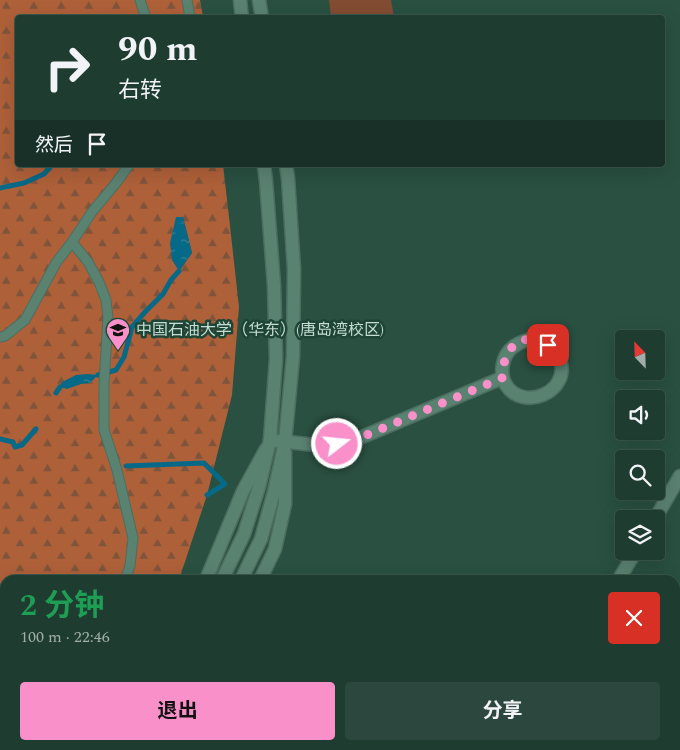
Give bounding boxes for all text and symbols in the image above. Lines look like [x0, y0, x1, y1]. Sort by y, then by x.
text: 90 m [118, 23, 198, 76]
icon: right [35, 35, 100, 100]
text: 右转 [118, 74, 162, 107]
icon: arrive [83, 130, 111, 158]
text: 然后 [35, 131, 73, 160]
school or university icon: 中国石油大学（华东）(唐岛湾校区) [105, 317, 131, 351]
place label: 中国石油大学（华东）(唐岛湾校区) [136, 318, 384, 342]
pin [527, 324, 569, 366]
north arrow [615, 330, 665, 380]
map controls [615, 330, 665, 560]
icon: arrive [534, 331, 562, 359]
button: sound [615, 390, 665, 440]
position arrow [310, 417, 362, 469]
button: search [615, 450, 665, 500]
button: layers [615, 510, 665, 560]
text: 2 分钟 [20, 583, 104, 629]
button: close [608, 592, 660, 644]
text: 100 m · 22:46 [20, 625, 110, 649]
button: 退出 [20, 682, 335, 740]
button: 分享 [345, 682, 660, 740]

